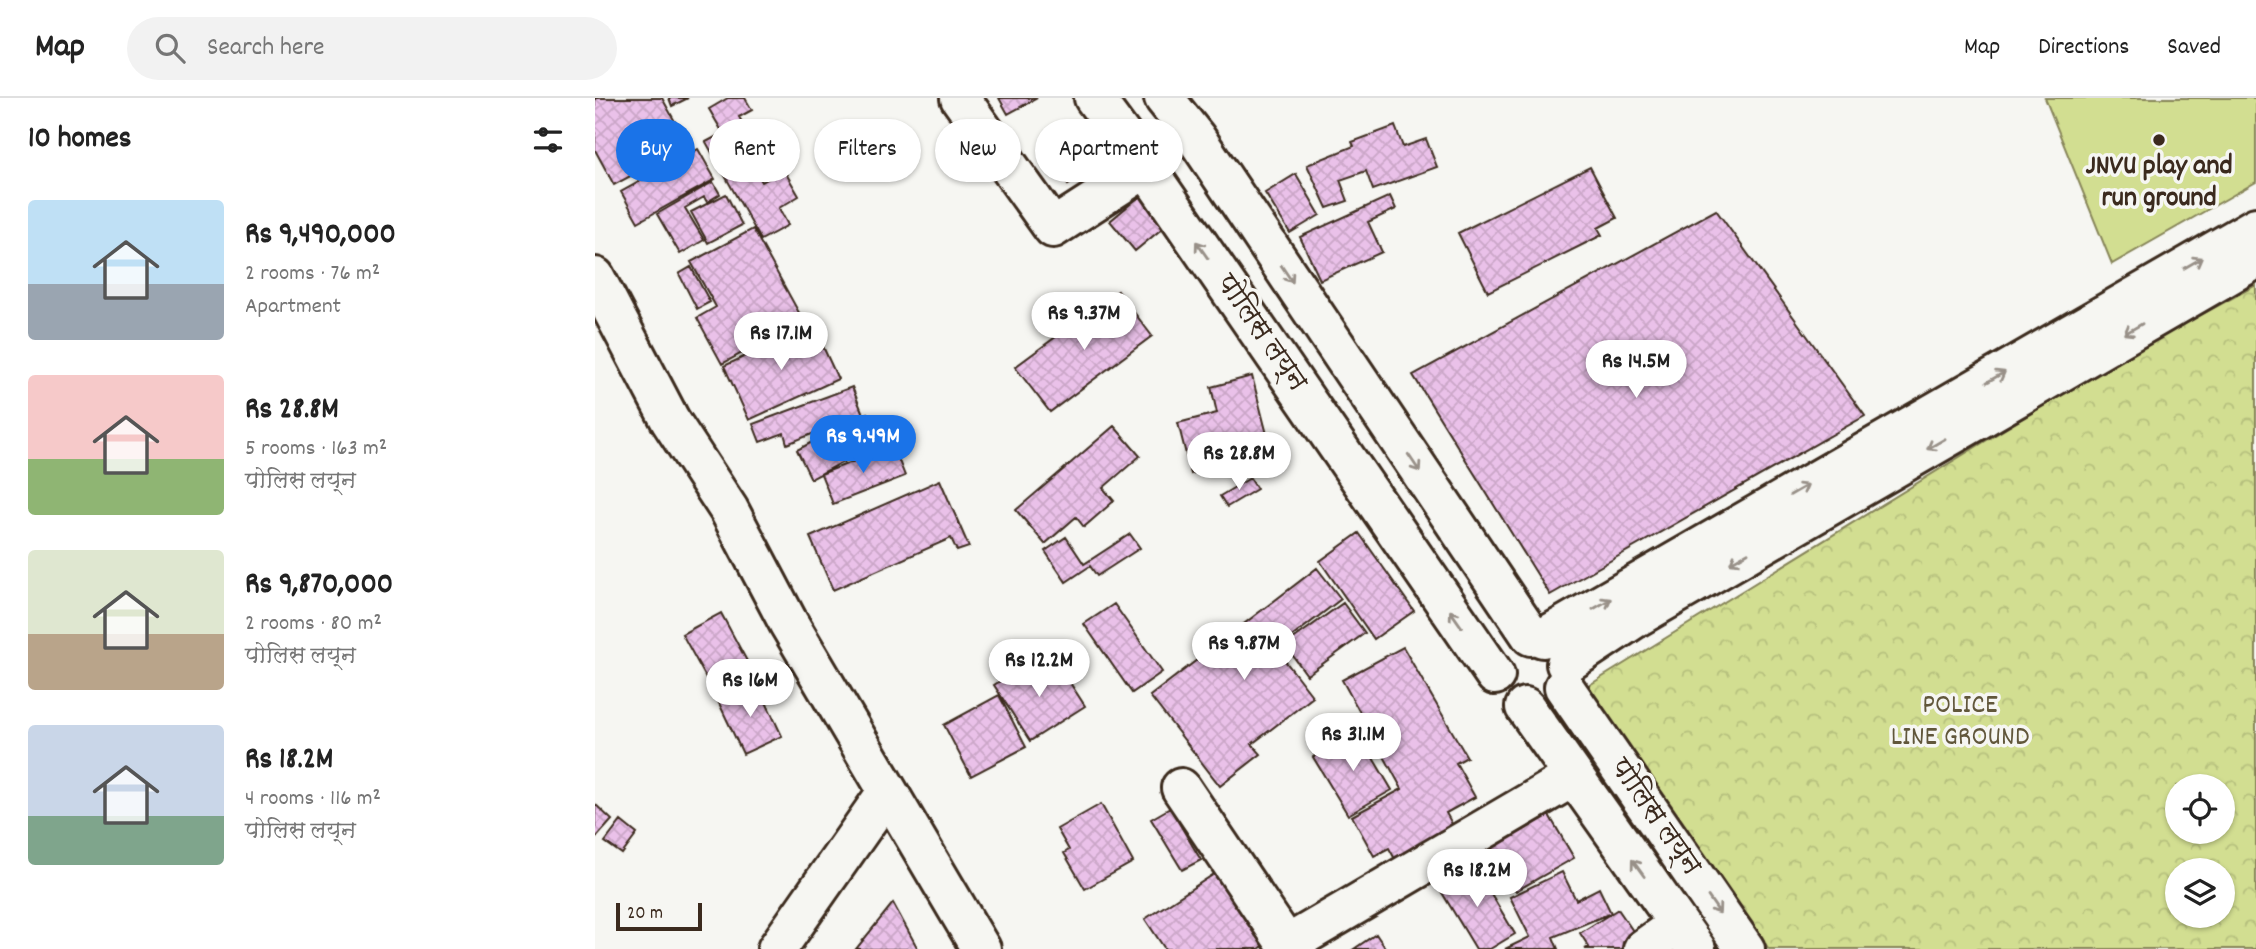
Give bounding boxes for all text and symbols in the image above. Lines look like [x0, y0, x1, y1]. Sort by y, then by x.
search box [127, 17, 617, 80]
text: Map [35, 25, 85, 72]
icon: search [151, 29, 189, 67]
text: Search here [207, 30, 325, 67]
text: Map [1964, 31, 2000, 65]
text: Directions [2038, 31, 2129, 65]
text: Saved [2167, 31, 2221, 65]
text: 10 homes [28, 119, 131, 162]
chip: Buy [616, 119, 695, 182]
chip: Rent [709, 119, 800, 182]
chip: Filters [814, 119, 921, 182]
chip: New [935, 119, 1021, 182]
chip: Apartment [1035, 119, 1183, 182]
icon: filters [529, 121, 567, 159]
marker: JNVU play and run ground [2151, 132, 2167, 148]
place label: JNVU play and run ground [2085, 148, 2233, 220]
text: Rs 9,490,000 [245, 215, 396, 258]
icon: home [84, 228, 168, 312]
one-way arrow [1195, 241, 1210, 260]
one-way arrow [2182, 256, 2203, 269]
text: 2 rooms · 76 m² [245, 258, 380, 291]
one-way arrow [1281, 264, 1295, 284]
street label: पोलिस लय्न [1204, 266, 1315, 401]
text: Apartment [245, 291, 341, 324]
pin: Rs 9.37M [1012, 292, 1156, 352]
text: Rs 9.37M [1047, 298, 1121, 331]
pin: Rs 17.1M [709, 313, 853, 372]
text: Rs 17.1M [750, 318, 812, 351]
one-way arrow [2123, 323, 2143, 337]
pin: Rs 14.5M [1564, 341, 1708, 400]
text: Rs 14.5M [1602, 346, 1670, 379]
one-way arrow [1985, 369, 2005, 383]
text: Rs 28.8M [245, 390, 339, 433]
icon: home [84, 403, 168, 487]
pin: Rs 9.49M [791, 416, 935, 475]
text: Rs 9.49M [826, 421, 900, 454]
pin: Rs 28.8M [1167, 432, 1311, 492]
text: 5 rooms · 163 m² [245, 433, 387, 466]
one-way arrow [1926, 437, 1946, 451]
text: Rs 28.8M [1203, 438, 1275, 471]
one-way arrow [1407, 453, 1422, 472]
text: पोलिस लय्न [245, 466, 356, 499]
one-way arrow [1788, 483, 1808, 497]
one-way arrow [1730, 551, 1750, 565]
text: Rs 9,870,000 [245, 565, 393, 608]
icon: home [84, 578, 168, 662]
one-way arrow [1591, 597, 1611, 611]
text: 2 rooms · 80 m² [245, 608, 382, 641]
one-way arrow [1449, 610, 1464, 629]
pin: Rs 9.87M [1172, 622, 1316, 682]
text: Rs 9.87M [1208, 628, 1280, 661]
pin: Rs 12.2M [967, 640, 1111, 699]
text: पोलिस लय्न [245, 641, 356, 674]
text: Rs 12.2M [1005, 645, 1073, 678]
pin: Rs 16M [693, 660, 807, 719]
text: Rs 16M [722, 665, 778, 698]
park label: POLICE LINE GROUND [1891, 687, 2029, 759]
pin: Rs 31.1M [1281, 714, 1425, 773]
text: Rs 31.1M [1321, 719, 1385, 752]
text: Rs 18.2M [245, 740, 333, 783]
street label: पोलिस लय्न [1598, 750, 1709, 885]
icon: home [84, 753, 168, 837]
map controls [2165, 774, 2235, 928]
button: locate [2165, 774, 2235, 844]
text: 4 rooms · 116 m² [245, 783, 381, 816]
text: पोलिस लय्न [245, 816, 356, 849]
pin: Rs 18.2M [1405, 850, 1549, 909]
text: Rs 18.2M [1443, 855, 1511, 888]
button: layers [2165, 858, 2235, 928]
one-way arrow [1631, 859, 1646, 878]
one-way arrow [1707, 895, 1721, 914]
scale bar [616, 900, 702, 932]
text: 20 m [627, 901, 663, 928]

